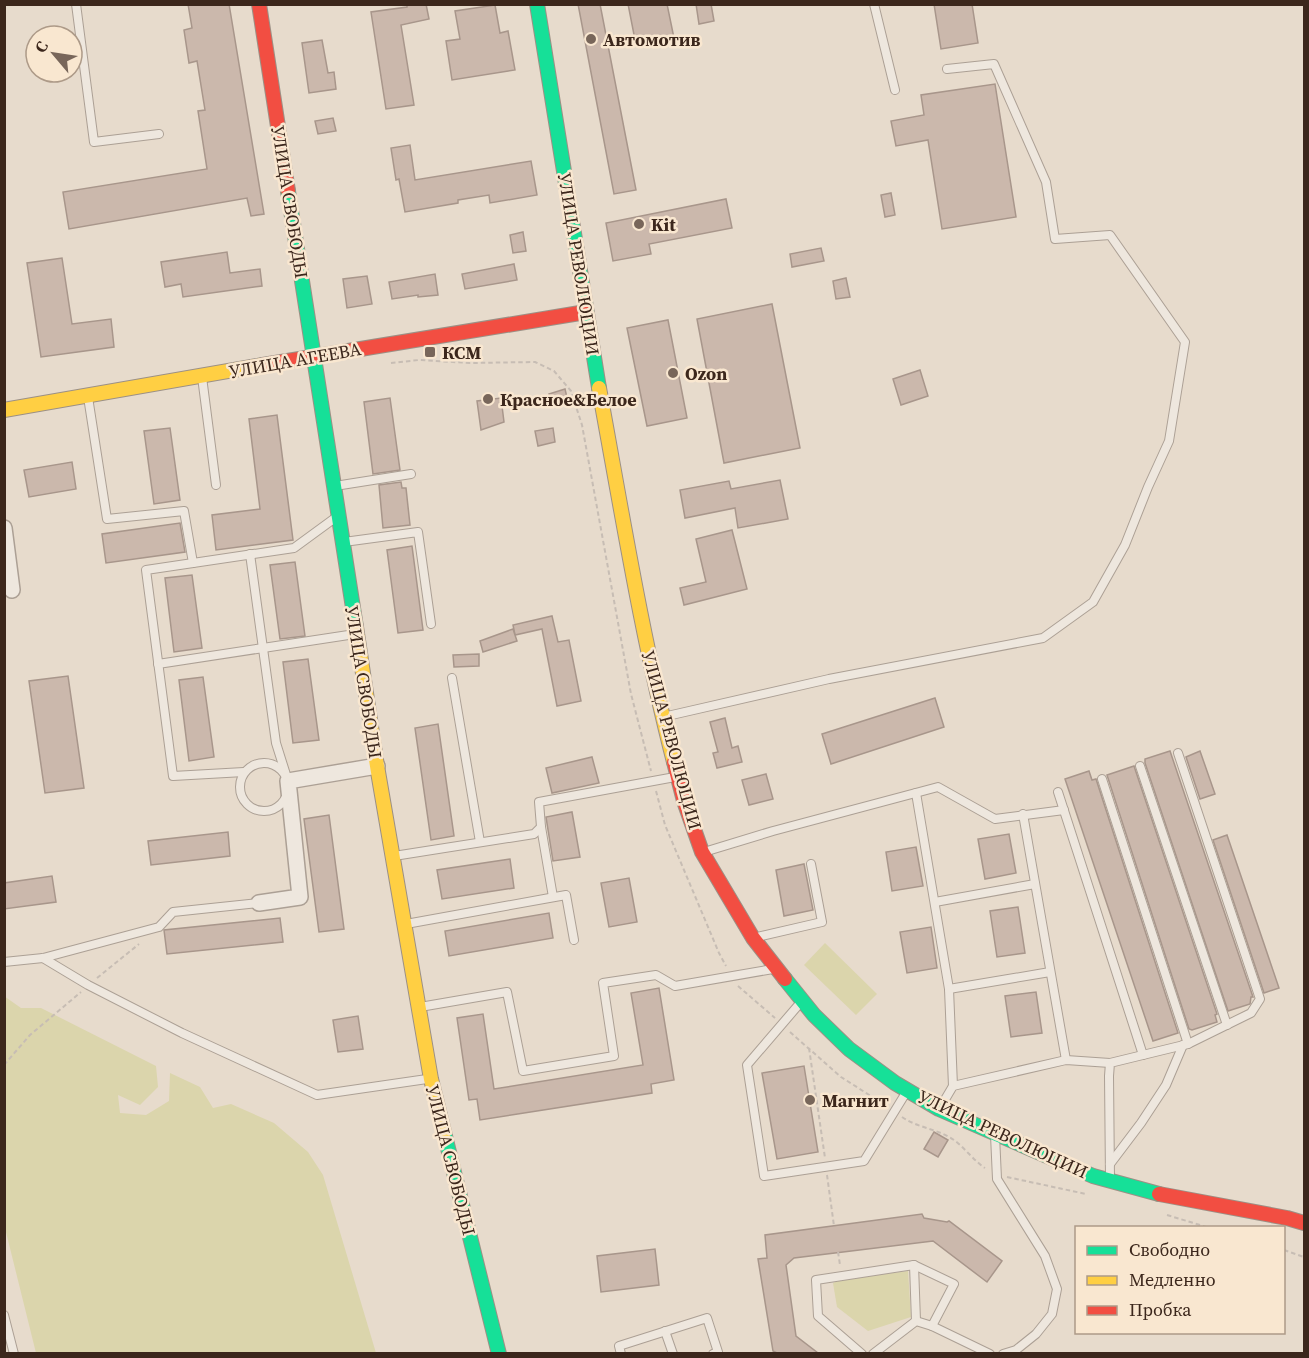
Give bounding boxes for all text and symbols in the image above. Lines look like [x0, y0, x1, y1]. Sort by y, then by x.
north arrow [24, 24, 84, 84]
place label: Автомотив [603, 27, 700, 52]
marker: Автомотив [584, 32, 598, 46]
text: С [29, 37, 53, 56]
street label: УЛИЦА СВОБОДЫ [266, 124, 314, 280]
street label: УЛИЦА РЕВОЛЮЦИИ [552, 171, 606, 357]
place label: Kit [651, 212, 676, 237]
marker: Kit [632, 217, 646, 231]
street label: УЛИЦА АГЕЕВА [227, 336, 363, 384]
place label: КСМ [442, 340, 481, 365]
marker: КСМ [423, 345, 437, 359]
place label: Ozon [685, 361, 727, 386]
marker: Ozon [666, 366, 680, 380]
place label: Красное&Белое [500, 387, 637, 412]
marker: Красное&Белое [481, 392, 495, 406]
street label: УЛИЦА СВОБОДЫ [340, 604, 388, 760]
street label: УЛИЦА РЕВОЛЮЦИИ [636, 648, 708, 832]
street label: УЛИЦА СВОБОДЫ [420, 1082, 482, 1238]
street label: УЛИЦА РЕВОЛЮЦИИ [914, 1084, 1092, 1184]
place label: Магнит [822, 1088, 889, 1113]
marker: Магнит [803, 1093, 817, 1107]
legend [1075, 1226, 1285, 1334]
text: Свободно [1129, 1237, 1210, 1262]
text: Медленно [1129, 1267, 1216, 1292]
text: Пробка [1129, 1297, 1192, 1322]

